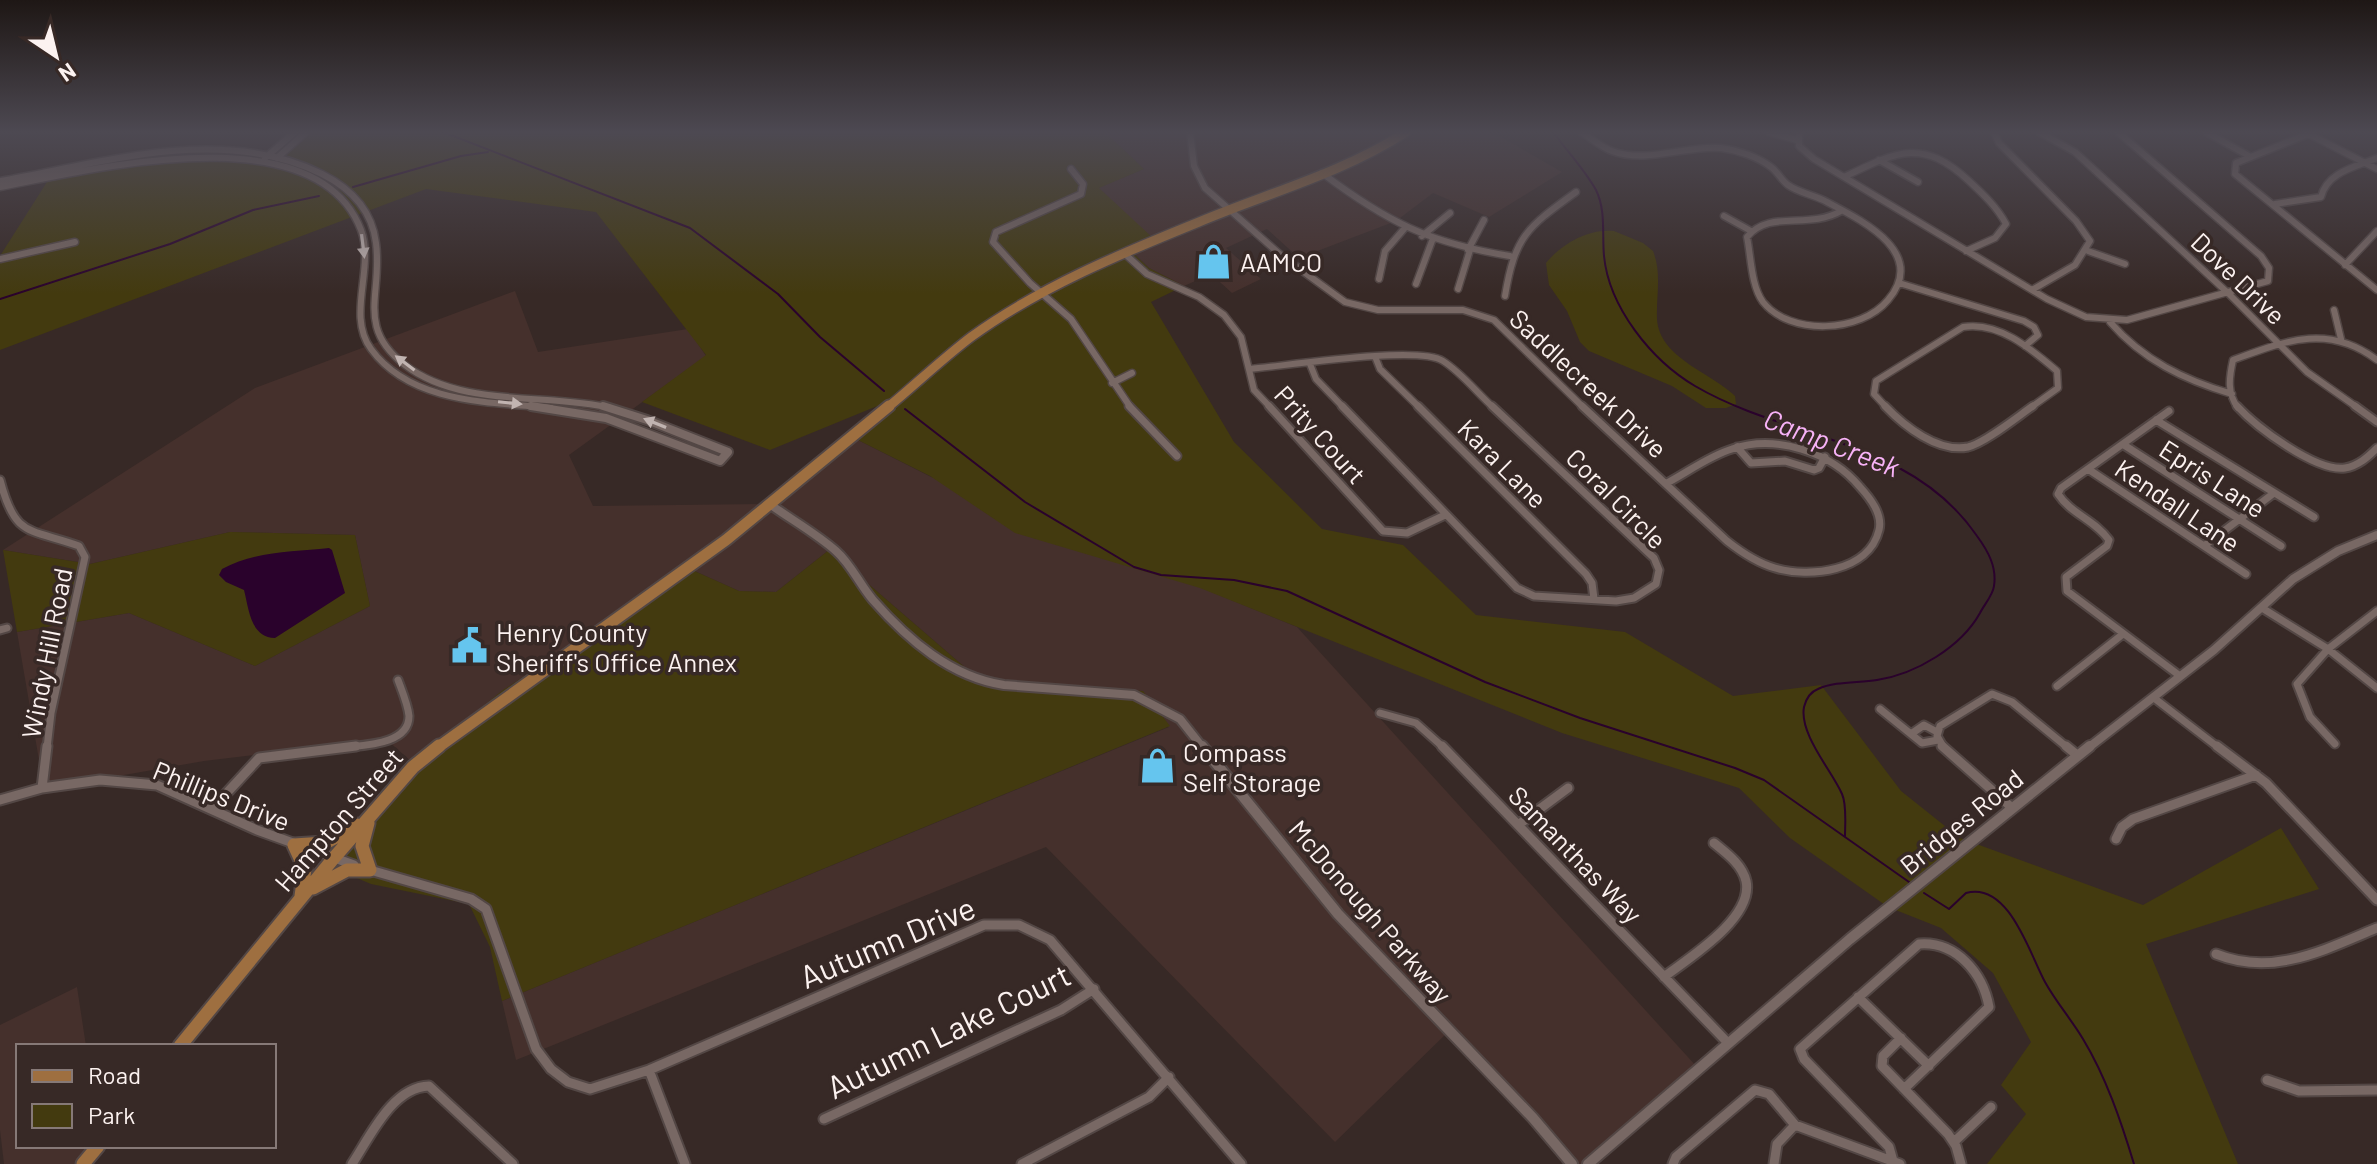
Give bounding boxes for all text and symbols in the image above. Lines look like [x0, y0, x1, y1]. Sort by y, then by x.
north arrow [16, 16, 96, 96]
text: N [55, 58, 81, 88]
street label: Dove Drive [2186, 226, 2292, 330]
one-way arrow [357, 234, 370, 259]
shop icon: AAMCO [1195, 242, 1233, 280]
place label: AAMCO [1240, 246, 1322, 277]
street label: Saddlecreek Drive [1504, 302, 1674, 464]
one-way arrow [394, 355, 416, 371]
street label: Prity Court [1269, 379, 1373, 489]
one-way arrow [498, 397, 523, 410]
water label: Camp Creek [1759, 401, 1905, 484]
street label: Kara Lane [1452, 412, 1554, 514]
one-way arrow [643, 416, 667, 429]
street label: Epris Lane [2154, 432, 2272, 524]
street label: Coral Circle [1560, 441, 1674, 555]
street label: Kendall Lane [2110, 452, 2246, 558]
street label: Windy Hill Road [14, 565, 78, 741]
place label: Henry County Sheriff's Office Annex [496, 616, 737, 677]
public building icon: Henry County Sheriff's Office Annex [451, 627, 489, 665]
place label: Compass Self Storage [1183, 736, 1321, 797]
street label: Hampton Street [267, 741, 409, 897]
shop icon: Compass Self Storage [1138, 747, 1176, 785]
street label: Phillips Drive [149, 754, 295, 836]
street label: Bridges Road [1893, 762, 2029, 880]
street label: Samanthas Way [1503, 779, 1649, 929]
street label: McDonough Parkway [1283, 813, 1459, 1009]
street label: Autumn Drive [794, 887, 980, 995]
street label: Autumn Lake Court [820, 954, 1076, 1106]
legend [16, 1044, 276, 1148]
text: Road [88, 1060, 141, 1089]
text: Park [88, 1100, 135, 1129]

